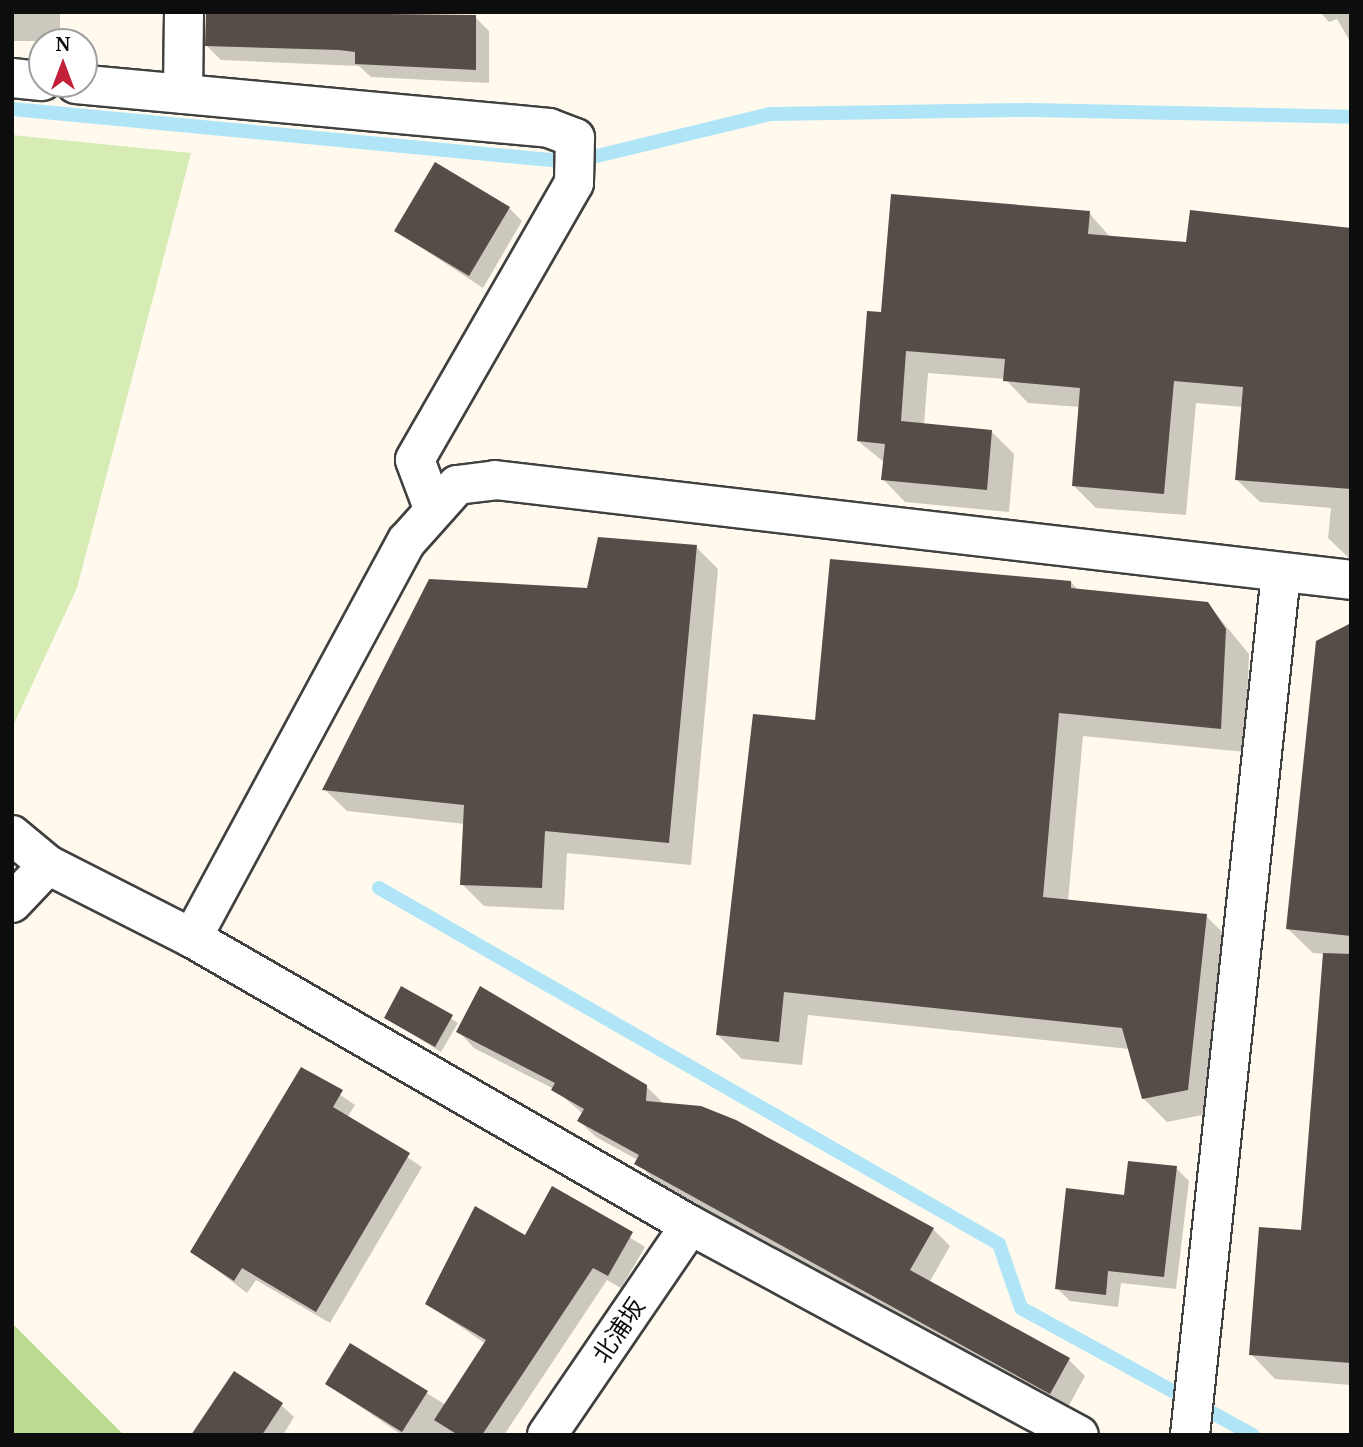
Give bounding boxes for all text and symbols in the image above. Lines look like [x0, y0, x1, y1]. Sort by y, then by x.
north arrow [28, 28, 98, 98]
text: N [56, 31, 70, 57]
street label: 北浦坂 [586, 1292, 650, 1368]

